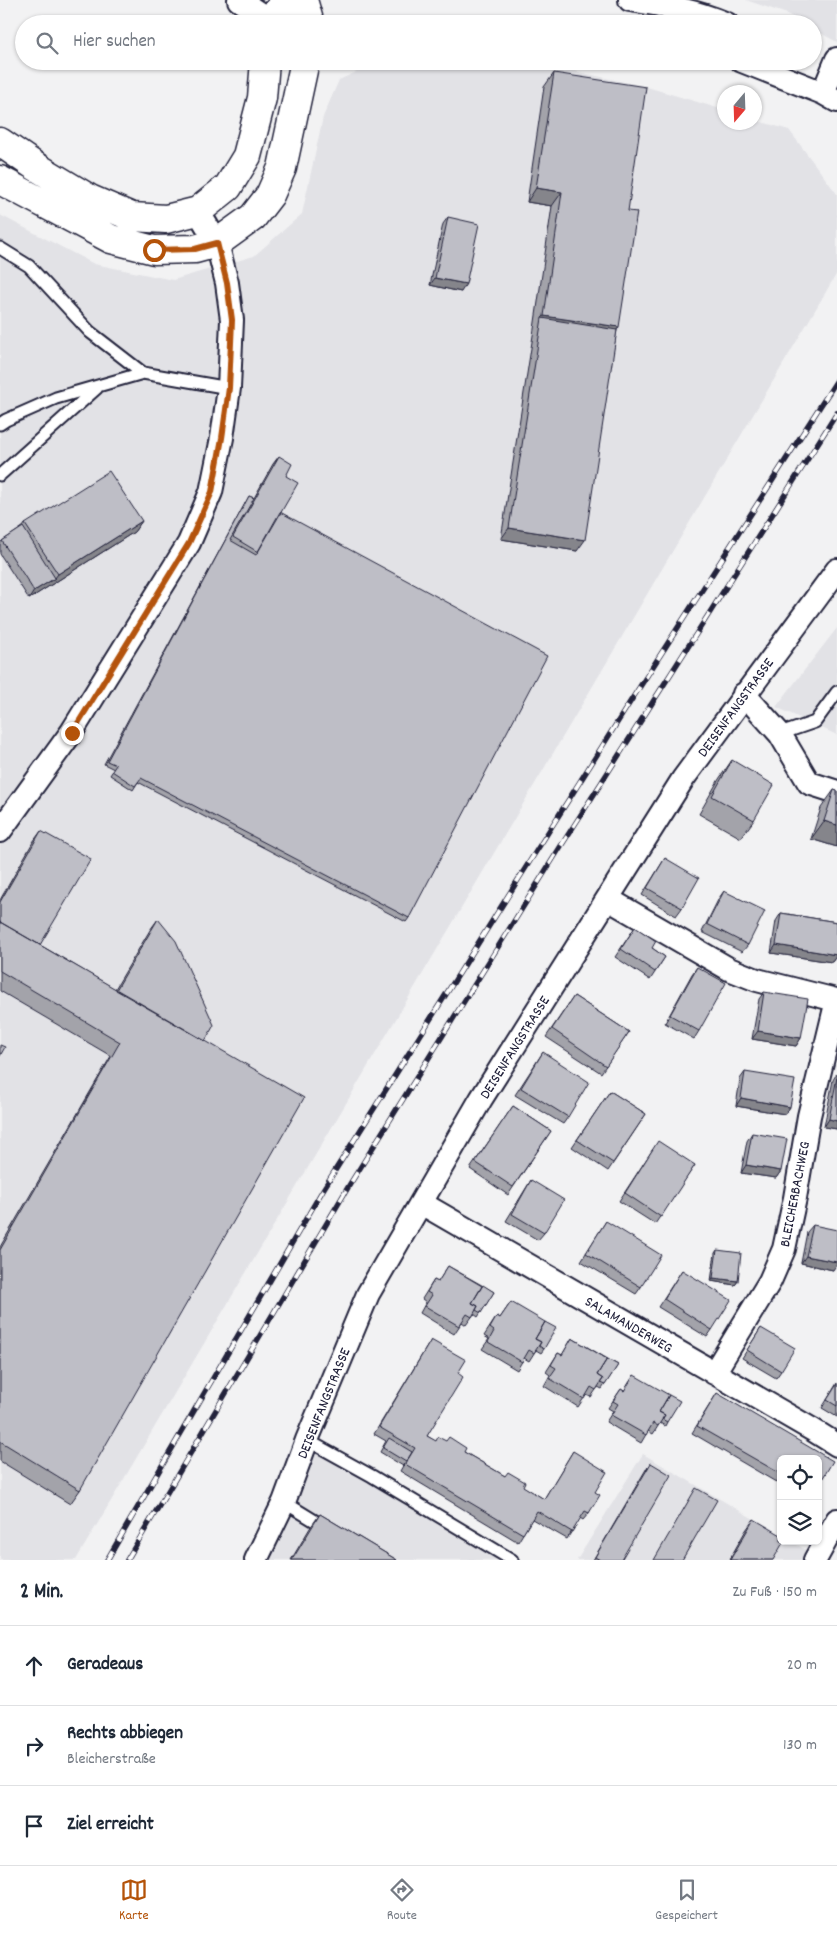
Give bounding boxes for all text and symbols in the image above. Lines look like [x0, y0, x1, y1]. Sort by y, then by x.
search box [15, 15, 822, 70]
icon: search [33, 29, 61, 57]
text: Hier suchen [73, 29, 156, 56]
north arrow [717, 85, 762, 130]
route start [143, 239, 166, 262]
street label: DEISENFANGSTRASSE [693, 654, 780, 762]
route end [61, 722, 84, 745]
street label: DEISENFANGSTRASSE [475, 992, 556, 1104]
street label: BLEICHERBACHWEG [775, 1140, 817, 1249]
street label: SALAMANDERWEG [580, 1292, 676, 1360]
street label: DEISENFANGSTRASSE [293, 1345, 357, 1463]
map controls [777, 1455, 822, 1545]
button: locate [777, 1455, 822, 1500]
button: layers [777, 1500, 822, 1545]
text: 2 Min. [20, 1578, 63, 1608]
text: Zu Fuß · 150 m [732, 1581, 817, 1604]
icon: ahead [20, 1652, 48, 1680]
text: Geradeaus [67, 1652, 143, 1679]
text: 20 m [787, 1654, 817, 1677]
text: Rechts abbiegen [67, 1721, 183, 1748]
icon: right [20, 1732, 48, 1760]
text: 130 m [783, 1734, 817, 1757]
text: Bleicherstraße [67, 1748, 156, 1771]
icon: arrive [20, 1812, 48, 1840]
text: Ziel erreicht [67, 1812, 154, 1839]
tab: Karte [119, 1876, 149, 1926]
tab: Route [387, 1876, 417, 1926]
tab: Gespeichert [655, 1876, 718, 1926]

